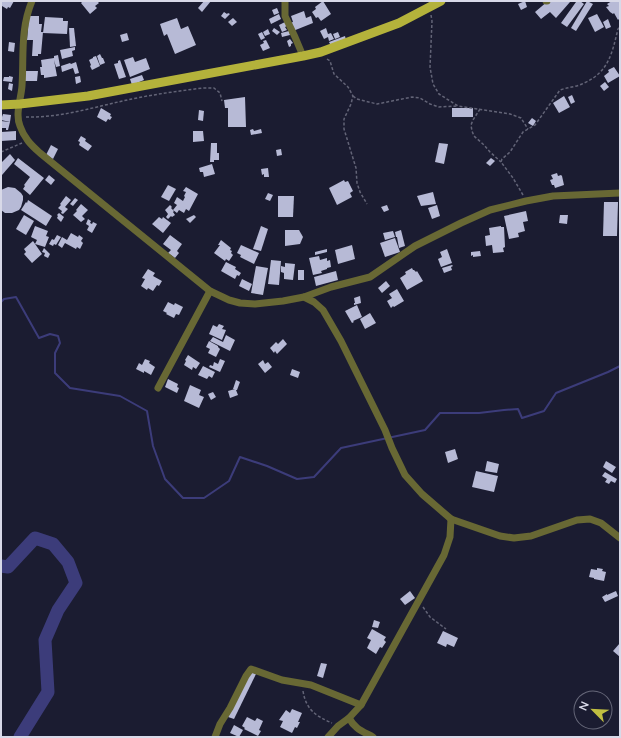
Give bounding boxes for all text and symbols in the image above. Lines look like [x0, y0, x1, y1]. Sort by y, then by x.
north arrow [573, 690, 613, 730]
text: N [576, 699, 591, 712]

